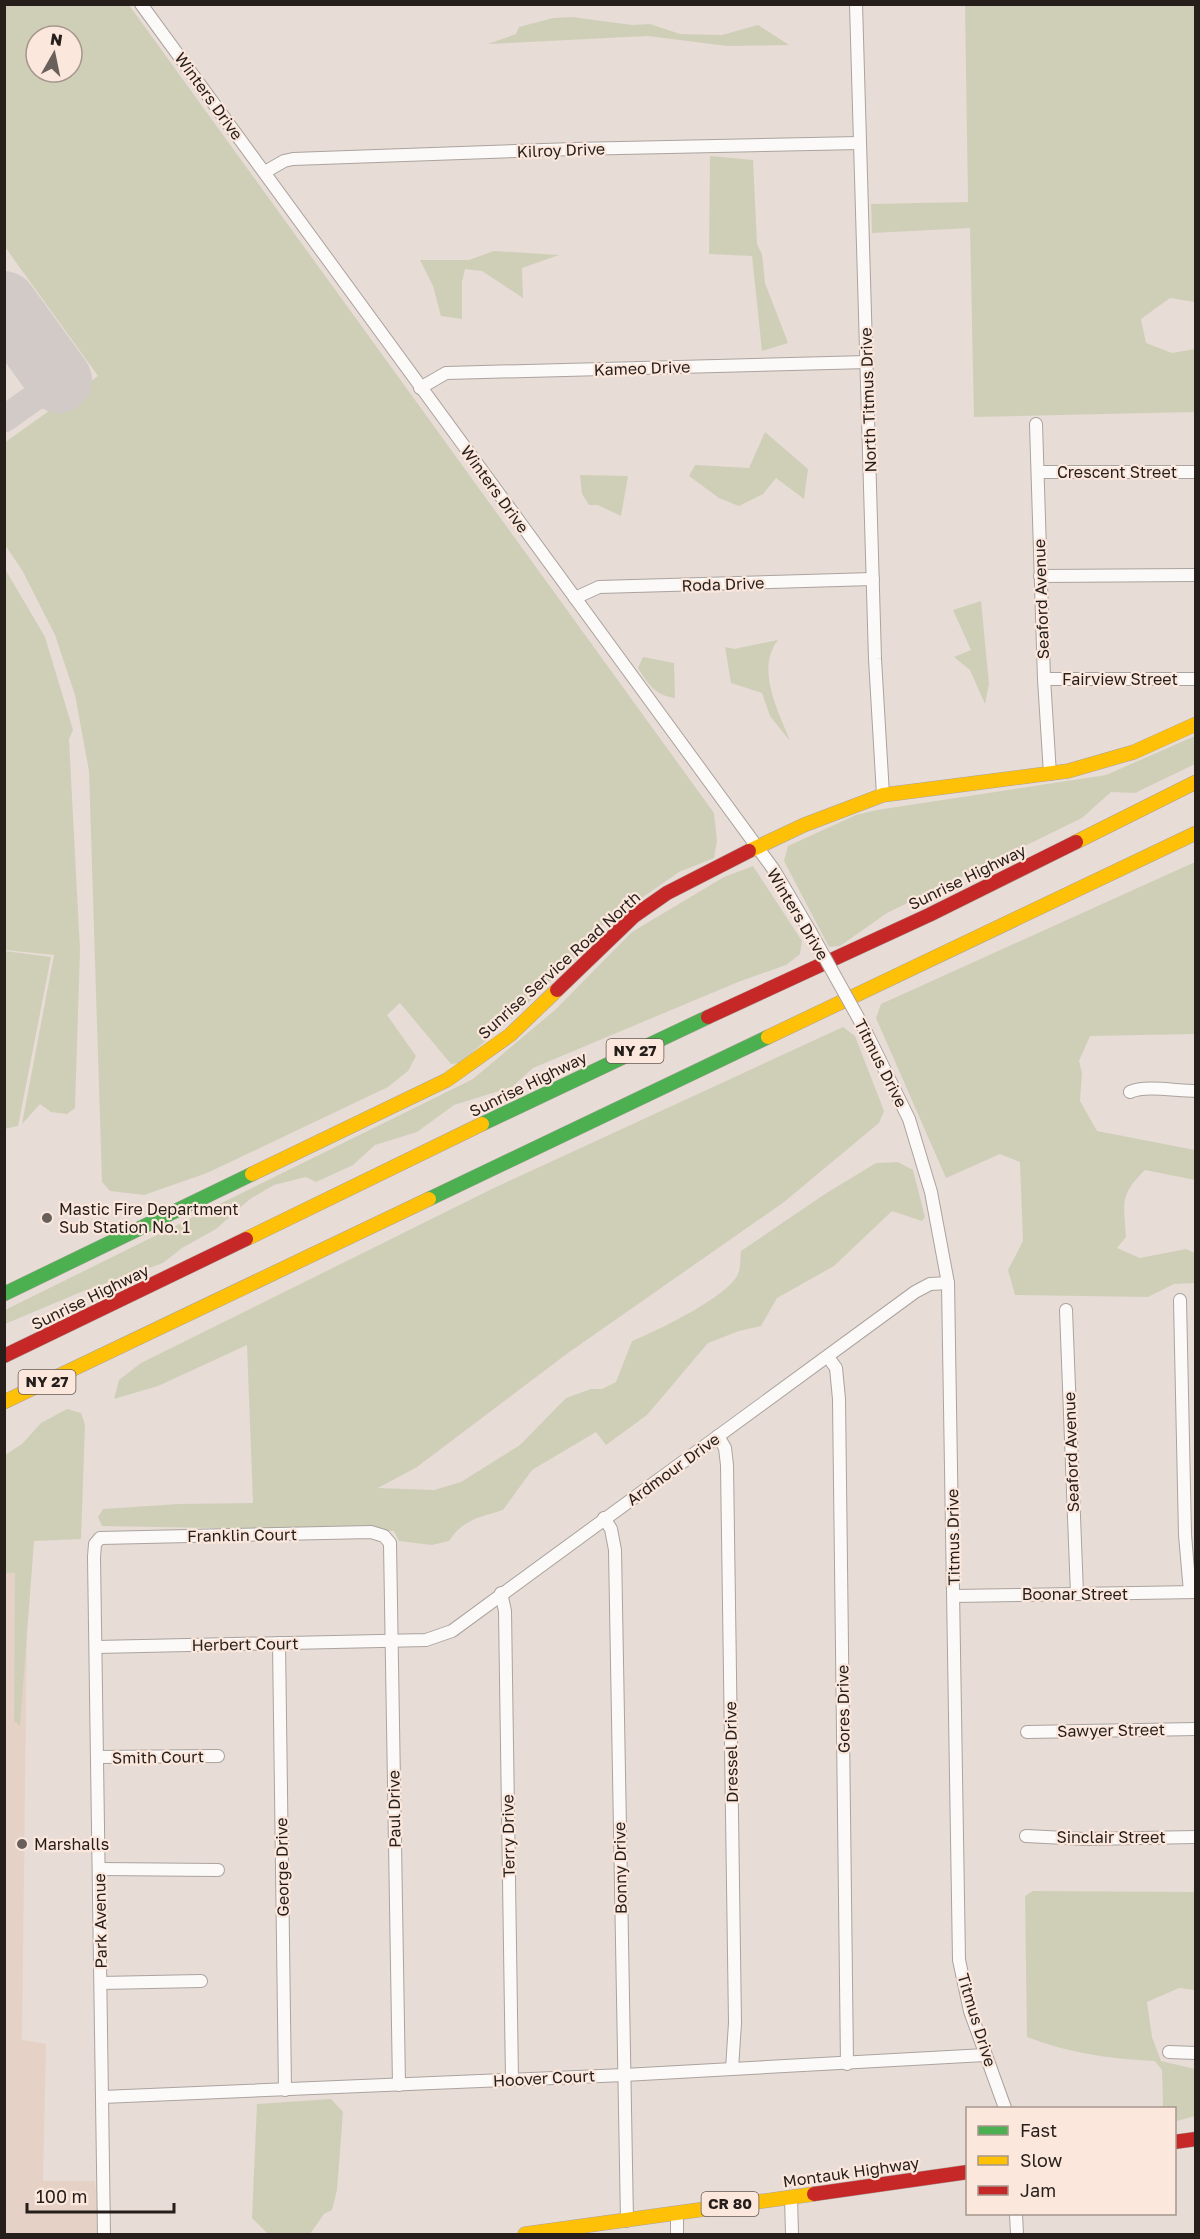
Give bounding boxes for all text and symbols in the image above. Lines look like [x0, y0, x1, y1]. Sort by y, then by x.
north arrow [24, 24, 84, 84]
text: N [49, 28, 64, 50]
street label: Winters Drive [171, 48, 247, 144]
street label: Kilroy Drive [516, 138, 606, 162]
street label: North Titmus Drive [855, 327, 881, 473]
street label: Kameo Drive [593, 356, 691, 380]
street label: Winters Drive [457, 441, 533, 537]
street label: Crescent Street [1057, 462, 1177, 482]
street label: Seaford Avenue [1029, 539, 1053, 659]
street label: Roda Drive [681, 573, 765, 595]
street label: Fairview Street [1062, 669, 1178, 689]
street label: Sunrise Highway [905, 840, 1029, 914]
street label: Winters Drive [763, 865, 833, 963]
street label: Sunrise Service Road North [474, 887, 644, 1043]
street label: Titmus Drive [850, 1015, 912, 1111]
road number: NY 27 [606, 1039, 664, 1063]
street label: Sunrise Highway [466, 1047, 590, 1121]
place label: Mastic Fire Department Sub Station No. 1 [59, 1199, 239, 1237]
marker: Mastic Fire Department Sub Station No. 1 [40, 1211, 54, 1225]
street label: Sunrise Highway [28, 1260, 152, 1334]
road number: NY 27 [18, 1370, 76, 1394]
street label: Seaford Avenue [1059, 1392, 1083, 1512]
street label: Ardmour Drive [623, 1429, 723, 1509]
street label: Titmus Drive [942, 1489, 964, 1585]
street label: Franklin Court [187, 1524, 297, 1546]
street label: Boonar Street [1022, 1584, 1128, 1604]
street label: Herbert Court [191, 1633, 299, 1655]
street label: Gores Drive [832, 1665, 854, 1753]
street label: Dressel Drive [720, 1701, 742, 1803]
street label: Sawyer Street [1057, 1719, 1165, 1741]
street label: Smith Court [112, 1746, 204, 1768]
street label: Paul Drive [383, 1770, 405, 1848]
street label: Terry Drive [497, 1794, 519, 1878]
street label: George Drive [271, 1817, 293, 1917]
street label: Bonny Drive [609, 1822, 631, 1914]
street label: Sinclair Street [1056, 1827, 1166, 1847]
place label: Marshalls [34, 1834, 109, 1854]
marker: Marshalls [15, 1837, 29, 1851]
street label: Park Avenue [89, 1873, 111, 1969]
street label: Titmus Drive [953, 1971, 1001, 2069]
street label: Hoover Court [492, 2065, 596, 2091]
legend [966, 2107, 1176, 2215]
text: Fast [1020, 2119, 1057, 2141]
text: Slow [1020, 2149, 1063, 2171]
street label: Montauk Highway [782, 2153, 921, 2191]
scale bar [27, 2176, 174, 2214]
text: Jam [1020, 2179, 1056, 2201]
text: 100 m [36, 2185, 87, 2207]
road number: CR 80 [702, 2192, 758, 2216]

